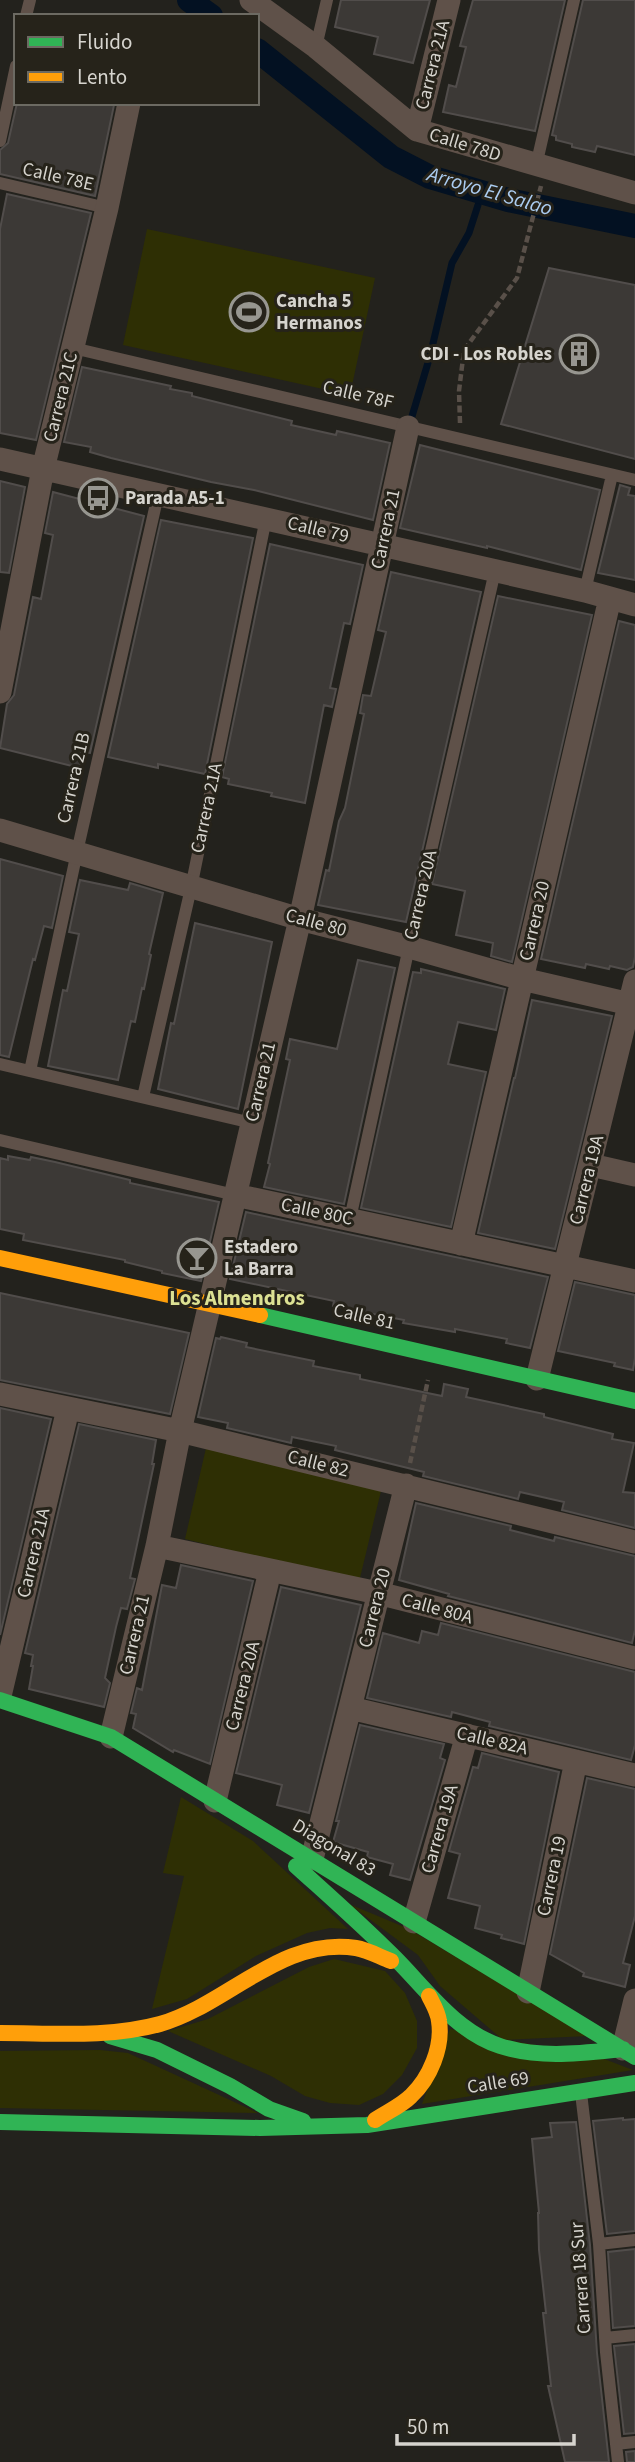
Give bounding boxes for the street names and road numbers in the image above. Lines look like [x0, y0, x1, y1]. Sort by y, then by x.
street label: Carrera 21A [409, 17, 457, 113]
street label: Calle 78D [426, 121, 504, 169]
street label: Calle 78E [20, 156, 96, 198]
street label: Carrera 21C [37, 349, 85, 445]
street label: Calle 78F [320, 374, 396, 416]
street label: Carrera 21 [364, 486, 408, 572]
street label: Calle 79 [285, 510, 351, 550]
street label: Carrera 21B [50, 730, 98, 826]
street label: Carrera 21A [184, 760, 230, 856]
street label: Carrera 20A [398, 847, 445, 943]
street label: Carrera 20 [513, 878, 557, 964]
street label: Calle 80 [282, 902, 350, 944]
street label: Carrera 21 [239, 1039, 283, 1125]
street label: Carrera 19A [563, 1132, 611, 1228]
street label: Calle 80C [278, 1191, 356, 1233]
street label: Calle 81 [331, 1297, 397, 1337]
street label: Calle 82 [285, 1443, 351, 1485]
street label: Carrera 21A [11, 1505, 58, 1601]
street label: Carrera 20 [352, 1565, 398, 1651]
street label: Calle 80A [398, 1587, 476, 1632]
street label: Carrera 21 [113, 1592, 157, 1678]
street label: Carrera 20A [219, 1638, 267, 1734]
street label: Calle 82A [454, 1720, 531, 1762]
street label: Carrera 19A [414, 1781, 466, 1877]
street label: Diagonal 83 [287, 1812, 381, 1884]
street label: Carrera 19 [530, 1833, 574, 1919]
street label: Calle 69 [465, 2065, 531, 2101]
street label: Carrera 18 Sur [564, 2221, 598, 2335]

